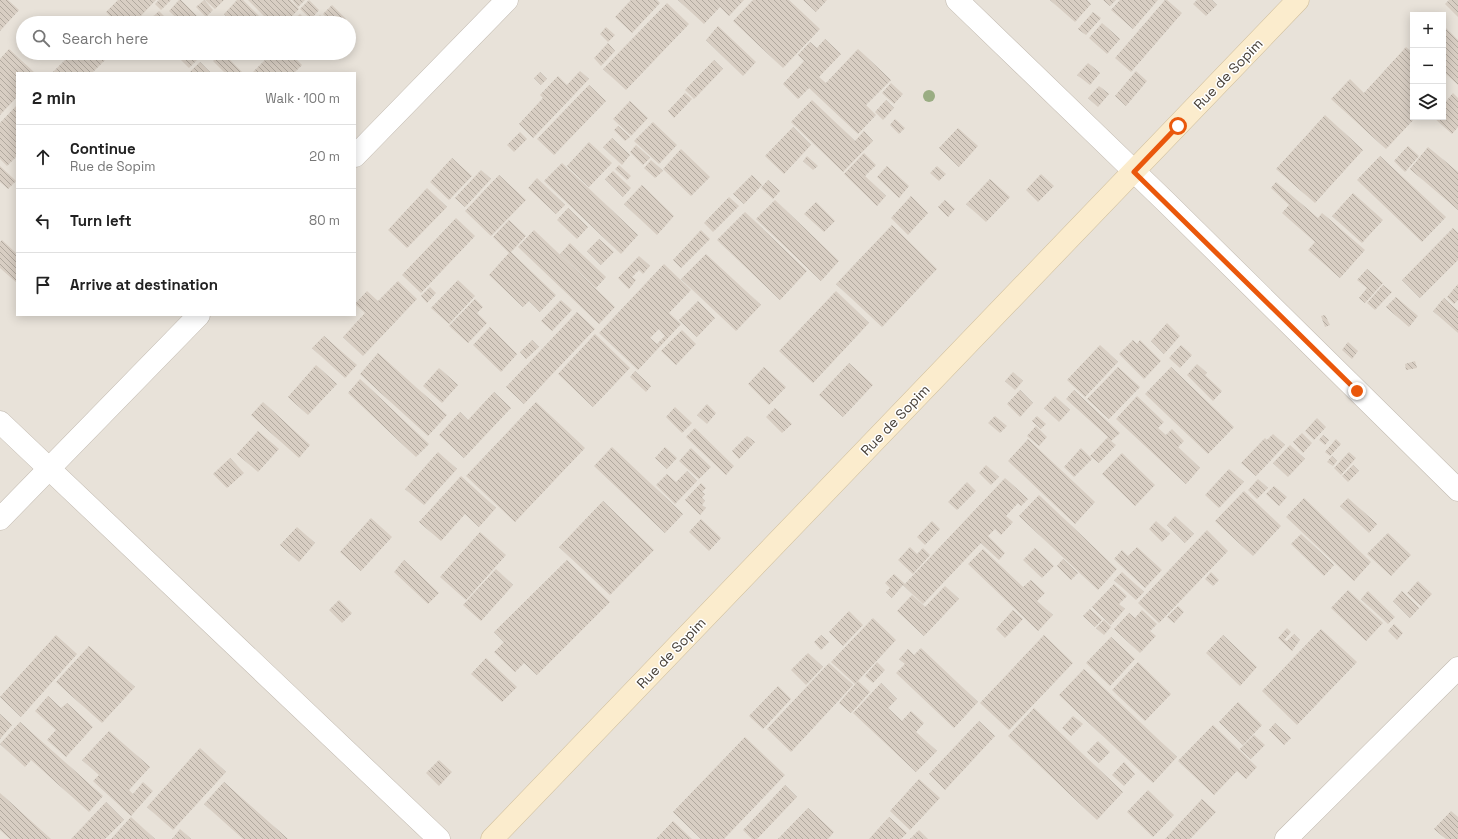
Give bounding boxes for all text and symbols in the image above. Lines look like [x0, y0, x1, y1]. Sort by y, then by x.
map controls [1410, 12, 1446, 120]
button: + [1410, 12, 1446, 48]
search box [16, 16, 356, 60]
icon: search [30, 27, 52, 49]
text: Search here [62, 29, 148, 48]
street label: Rue de Sopim [1190, 35, 1266, 113]
button: − [1410, 48, 1446, 84]
button: layers [1410, 84, 1446, 120]
text: 2 min [32, 87, 76, 109]
text: Walk · 100 m [265, 90, 340, 107]
route start [1169, 117, 1187, 135]
text: Continue [70, 139, 136, 158]
icon: ahead [32, 146, 54, 168]
text: 20 m [309, 148, 340, 165]
text: Rue de Sopim [70, 158, 155, 175]
icon: left [32, 210, 54, 232]
text: Turn left [70, 211, 132, 230]
text: 80 m [309, 212, 340, 229]
icon: arrive [32, 274, 54, 296]
text: Arrive at destination [70, 275, 218, 294]
street label: Rue de Sopim [857, 381, 933, 459]
route end [1348, 382, 1366, 400]
street label: Rue de Sopim [633, 614, 709, 692]

